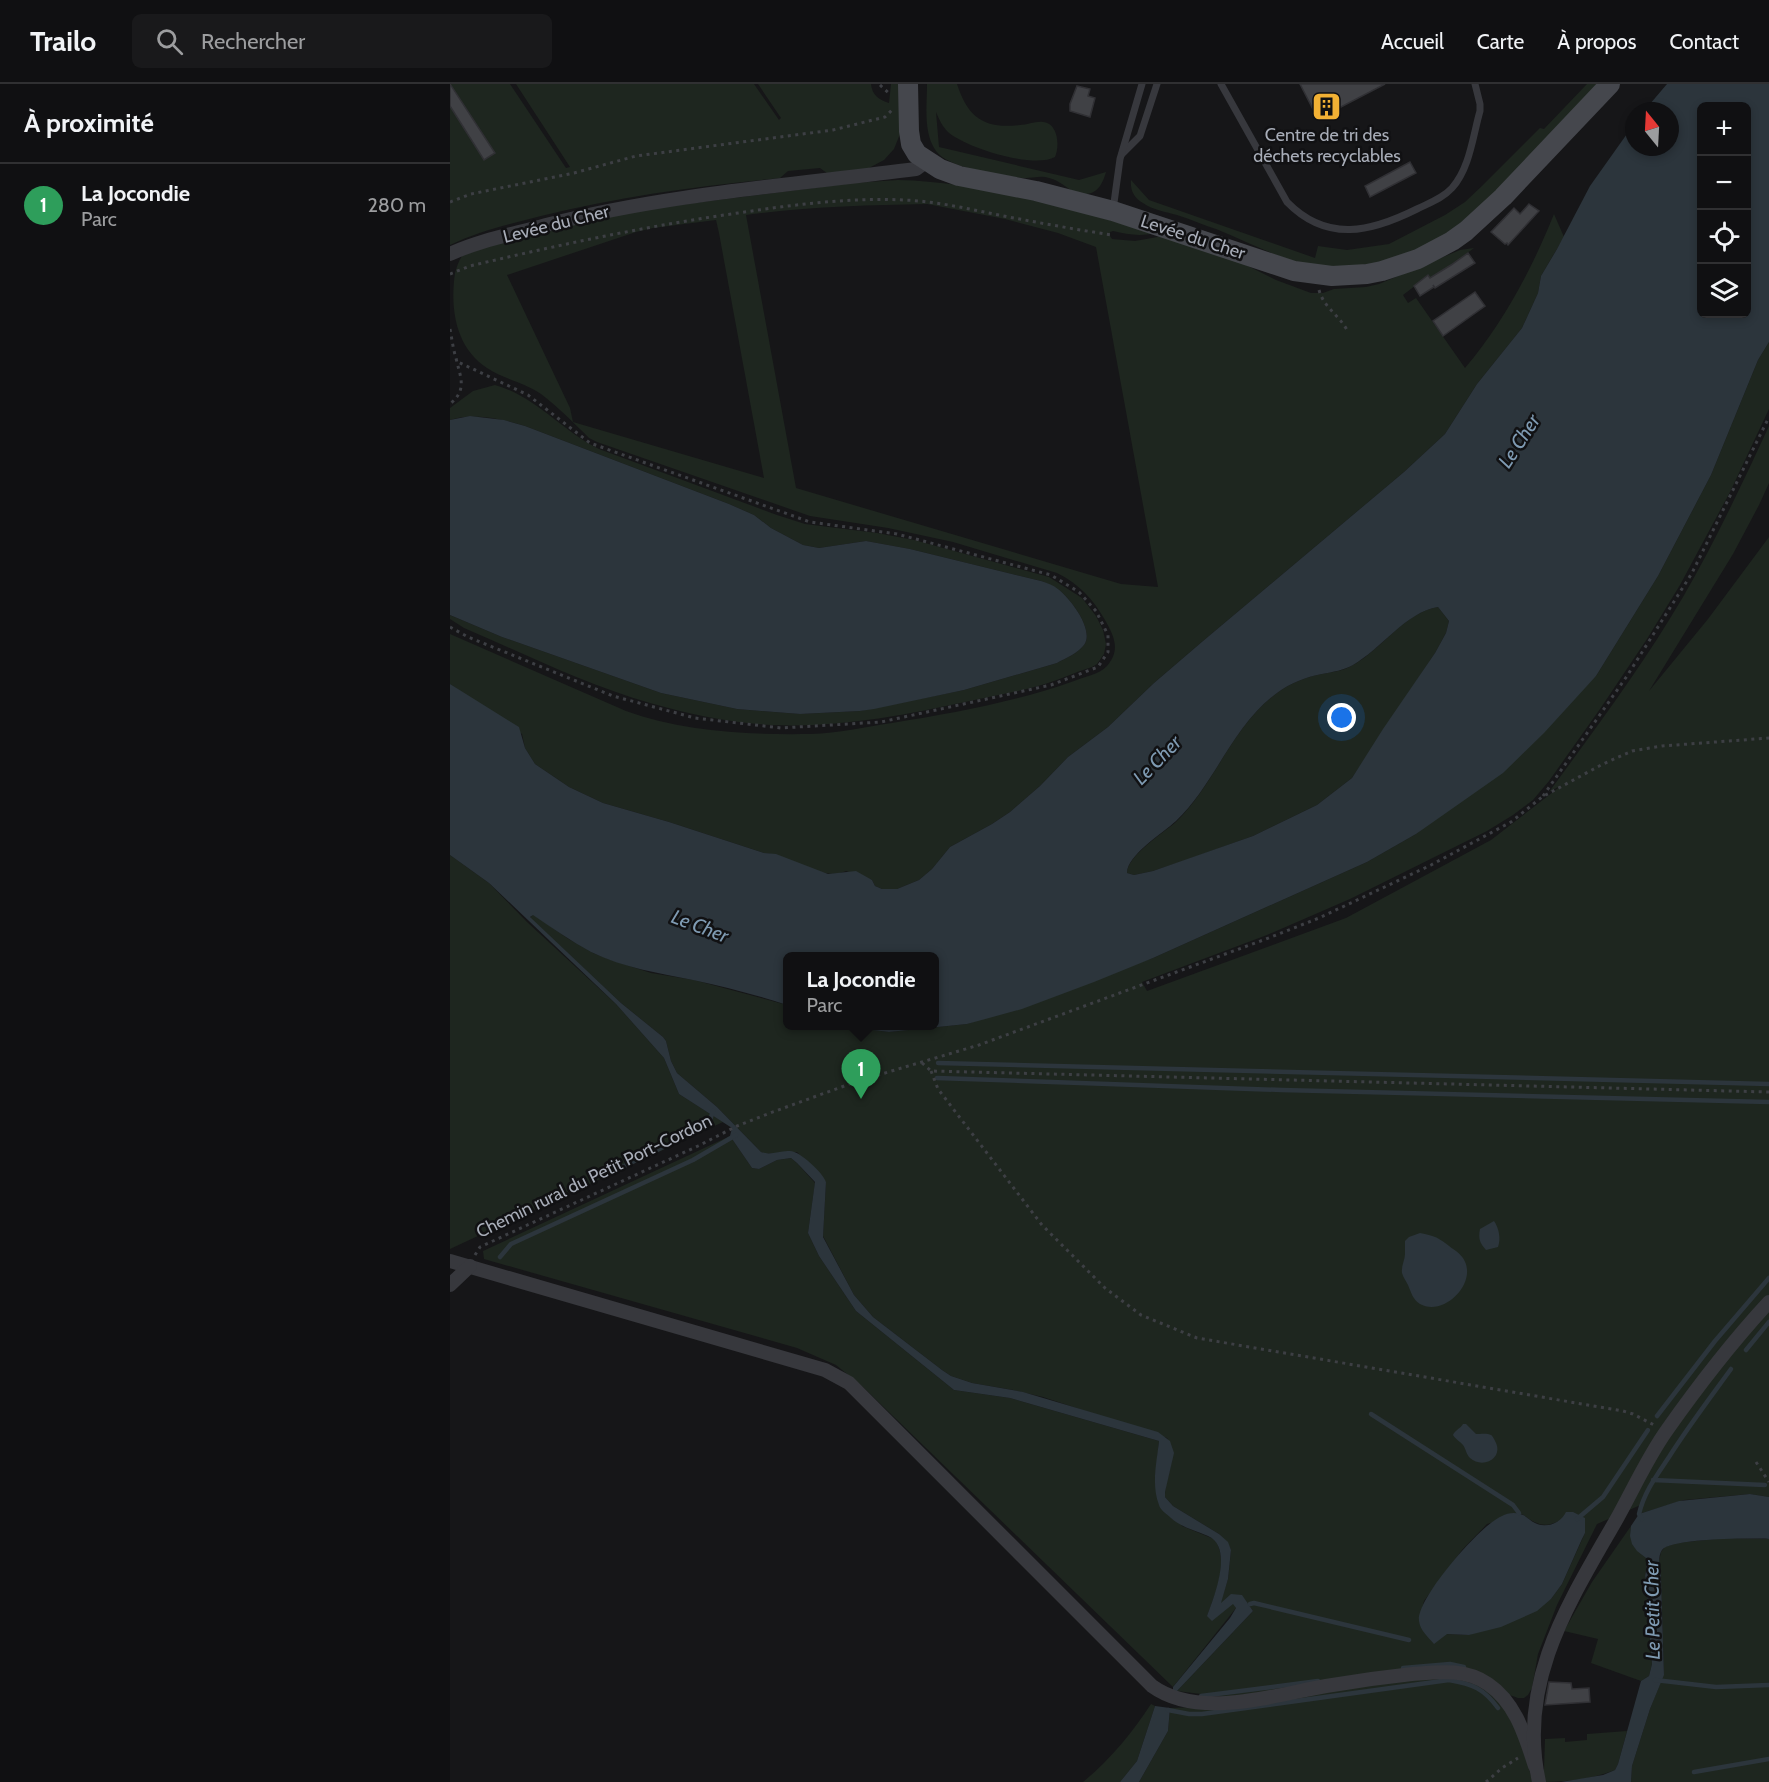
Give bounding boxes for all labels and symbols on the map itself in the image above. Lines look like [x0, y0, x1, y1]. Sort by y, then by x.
building icon: Centre de tri des déchets recyclables [1311, 90, 1343, 122]
north arrow [1625, 102, 1679, 156]
place label: Centre de tri des déchets recyclables [1253, 124, 1401, 167]
street label: Levée du Cher [501, 200, 612, 248]
street label: Levée du Cher [1138, 210, 1248, 264]
water label: Le Cher [1493, 409, 1546, 472]
your location [1327, 703, 1356, 732]
water label: Le Cher [1128, 730, 1187, 790]
water label: Le Cher [668, 904, 733, 948]
pin: 1 [842, 1050, 880, 1099]
street label: Chemin rural du Petit Port-Cordon [472, 1109, 716, 1243]
water label: Le Petit Cher [1639, 1559, 1665, 1660]

